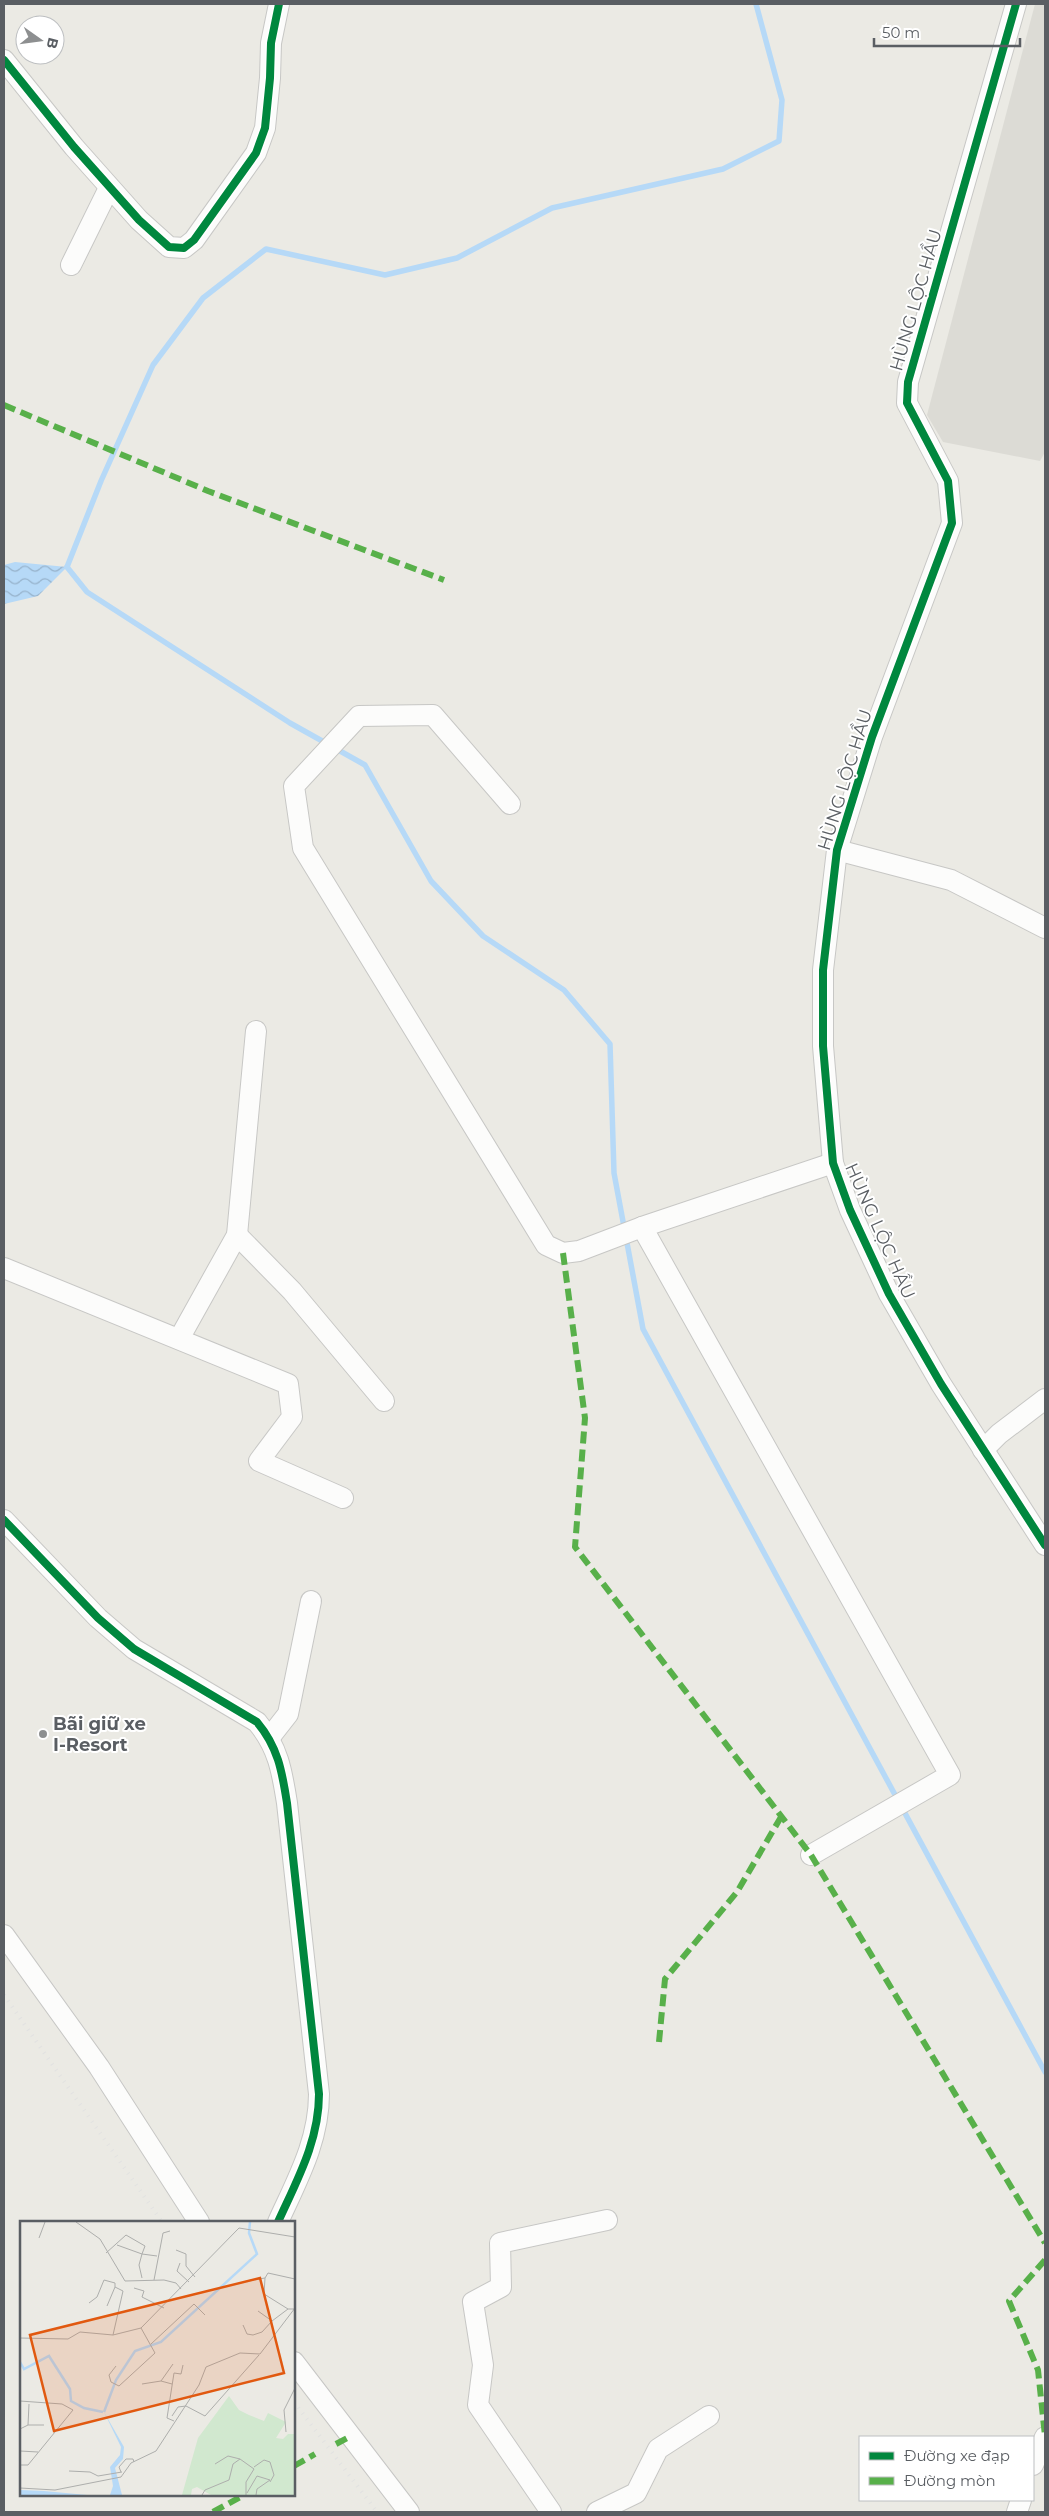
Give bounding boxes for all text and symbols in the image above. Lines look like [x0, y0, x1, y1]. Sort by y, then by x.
north arrow [15, 15, 65, 65]
scale bar [874, 15, 1020, 47]
text: 50 m [882, 23, 920, 42]
text: B [43, 36, 63, 51]
street label: HÙNG LỘC HẦU [884, 226, 947, 374]
street label: HÙNG LỘC HẦU [812, 706, 877, 853]
street label: HÙNG LỘC HẦU [840, 1159, 921, 1302]
place label: Bãi giữ xe I-Resort [53, 1713, 146, 1756]
marker: Bãi giữ xe I-Resort [37, 1728, 49, 1740]
inset map [20, 2221, 295, 2496]
legend [859, 2436, 1034, 2501]
text: Đường xe đạp [904, 2446, 1010, 2465]
text: Đường mòn [904, 2471, 996, 2490]

